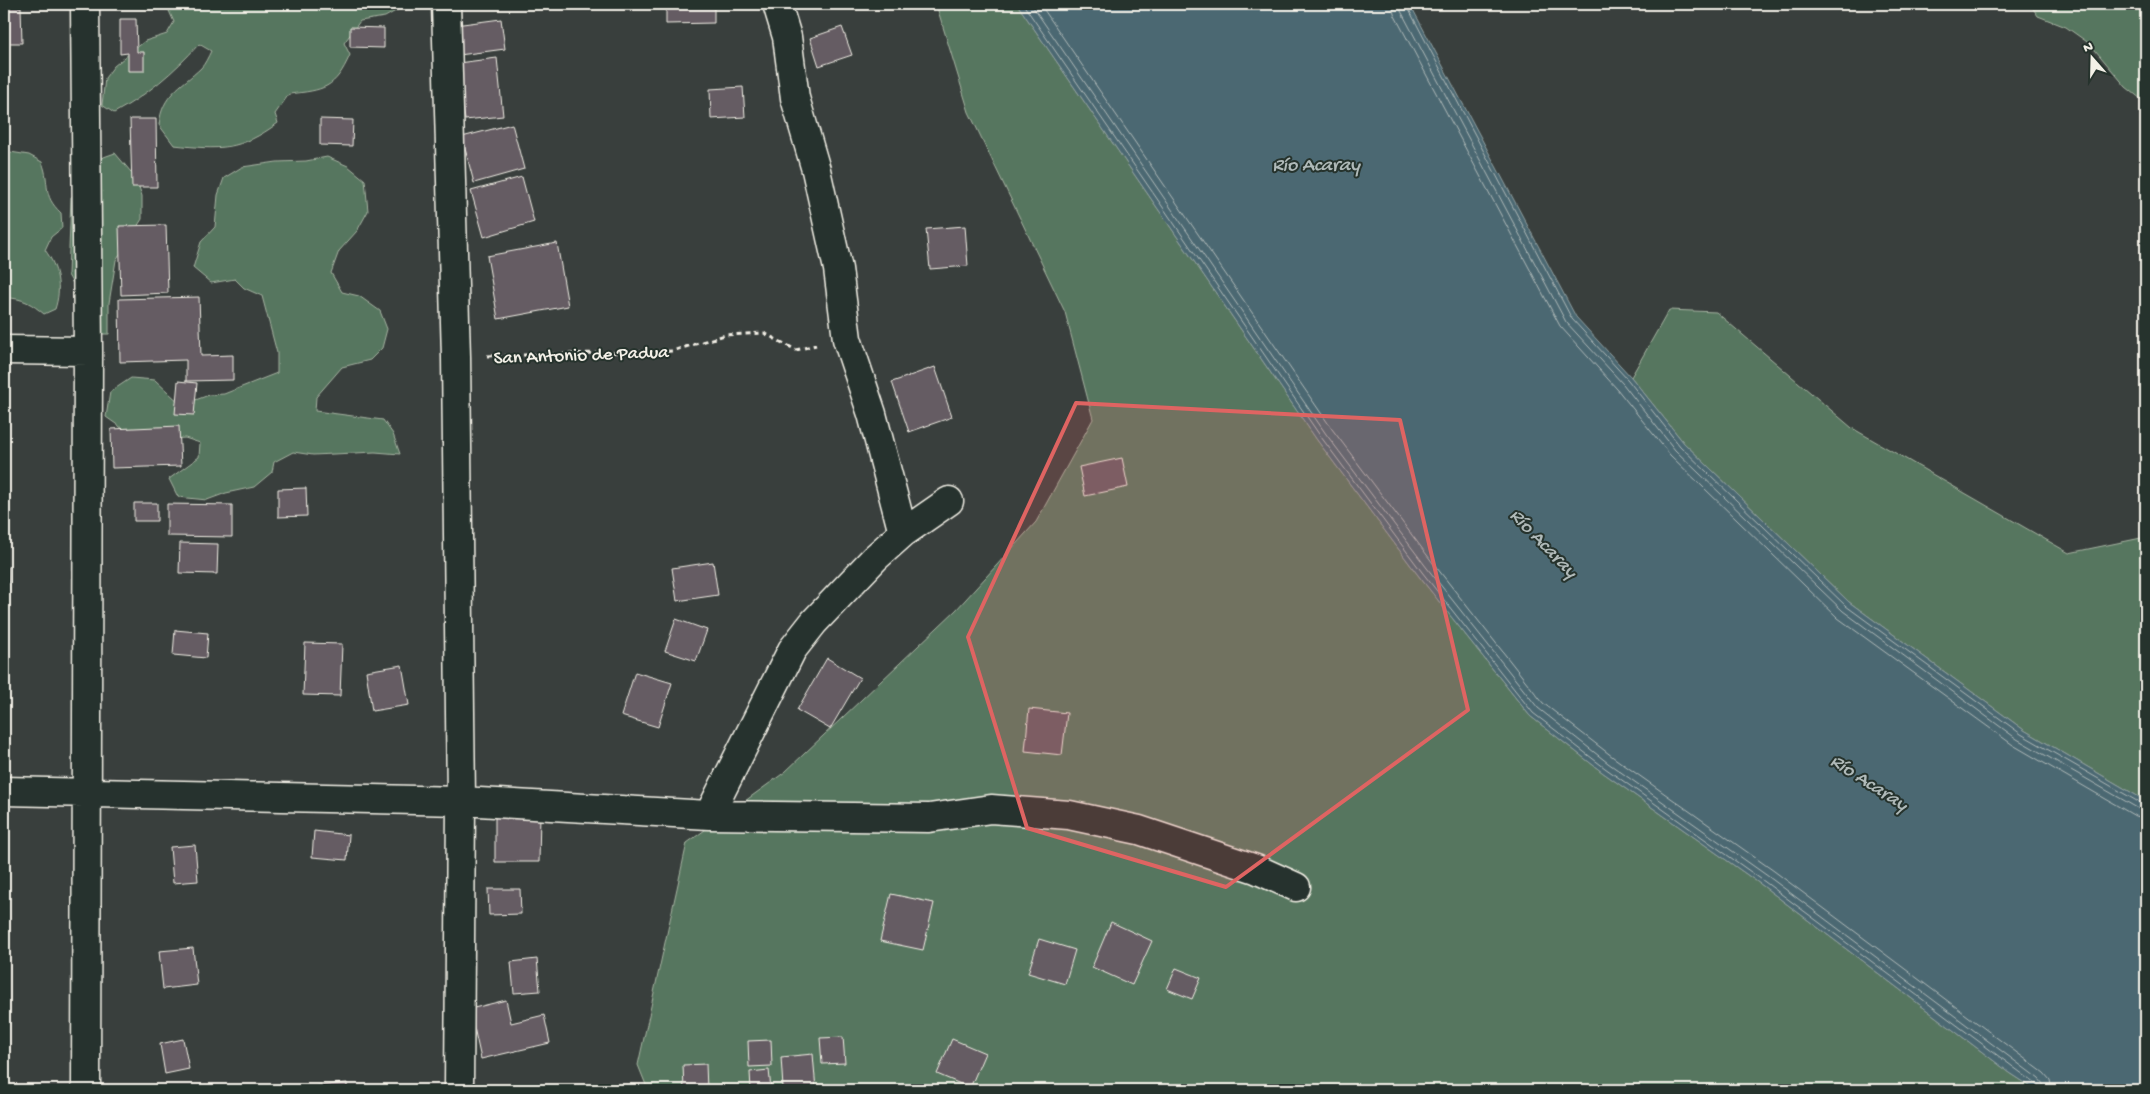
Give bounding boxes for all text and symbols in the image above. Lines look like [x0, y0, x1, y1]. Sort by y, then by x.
north arrow [2068, 32, 2118, 82]
text: N [2081, 39, 2096, 58]
water label: Río Acaray [1272, 155, 1361, 178]
street label: San Antonio de Padua [493, 342, 671, 371]
water label: Río Acaray [1504, 505, 1582, 585]
water label: Río Acaray [1825, 750, 1912, 818]

